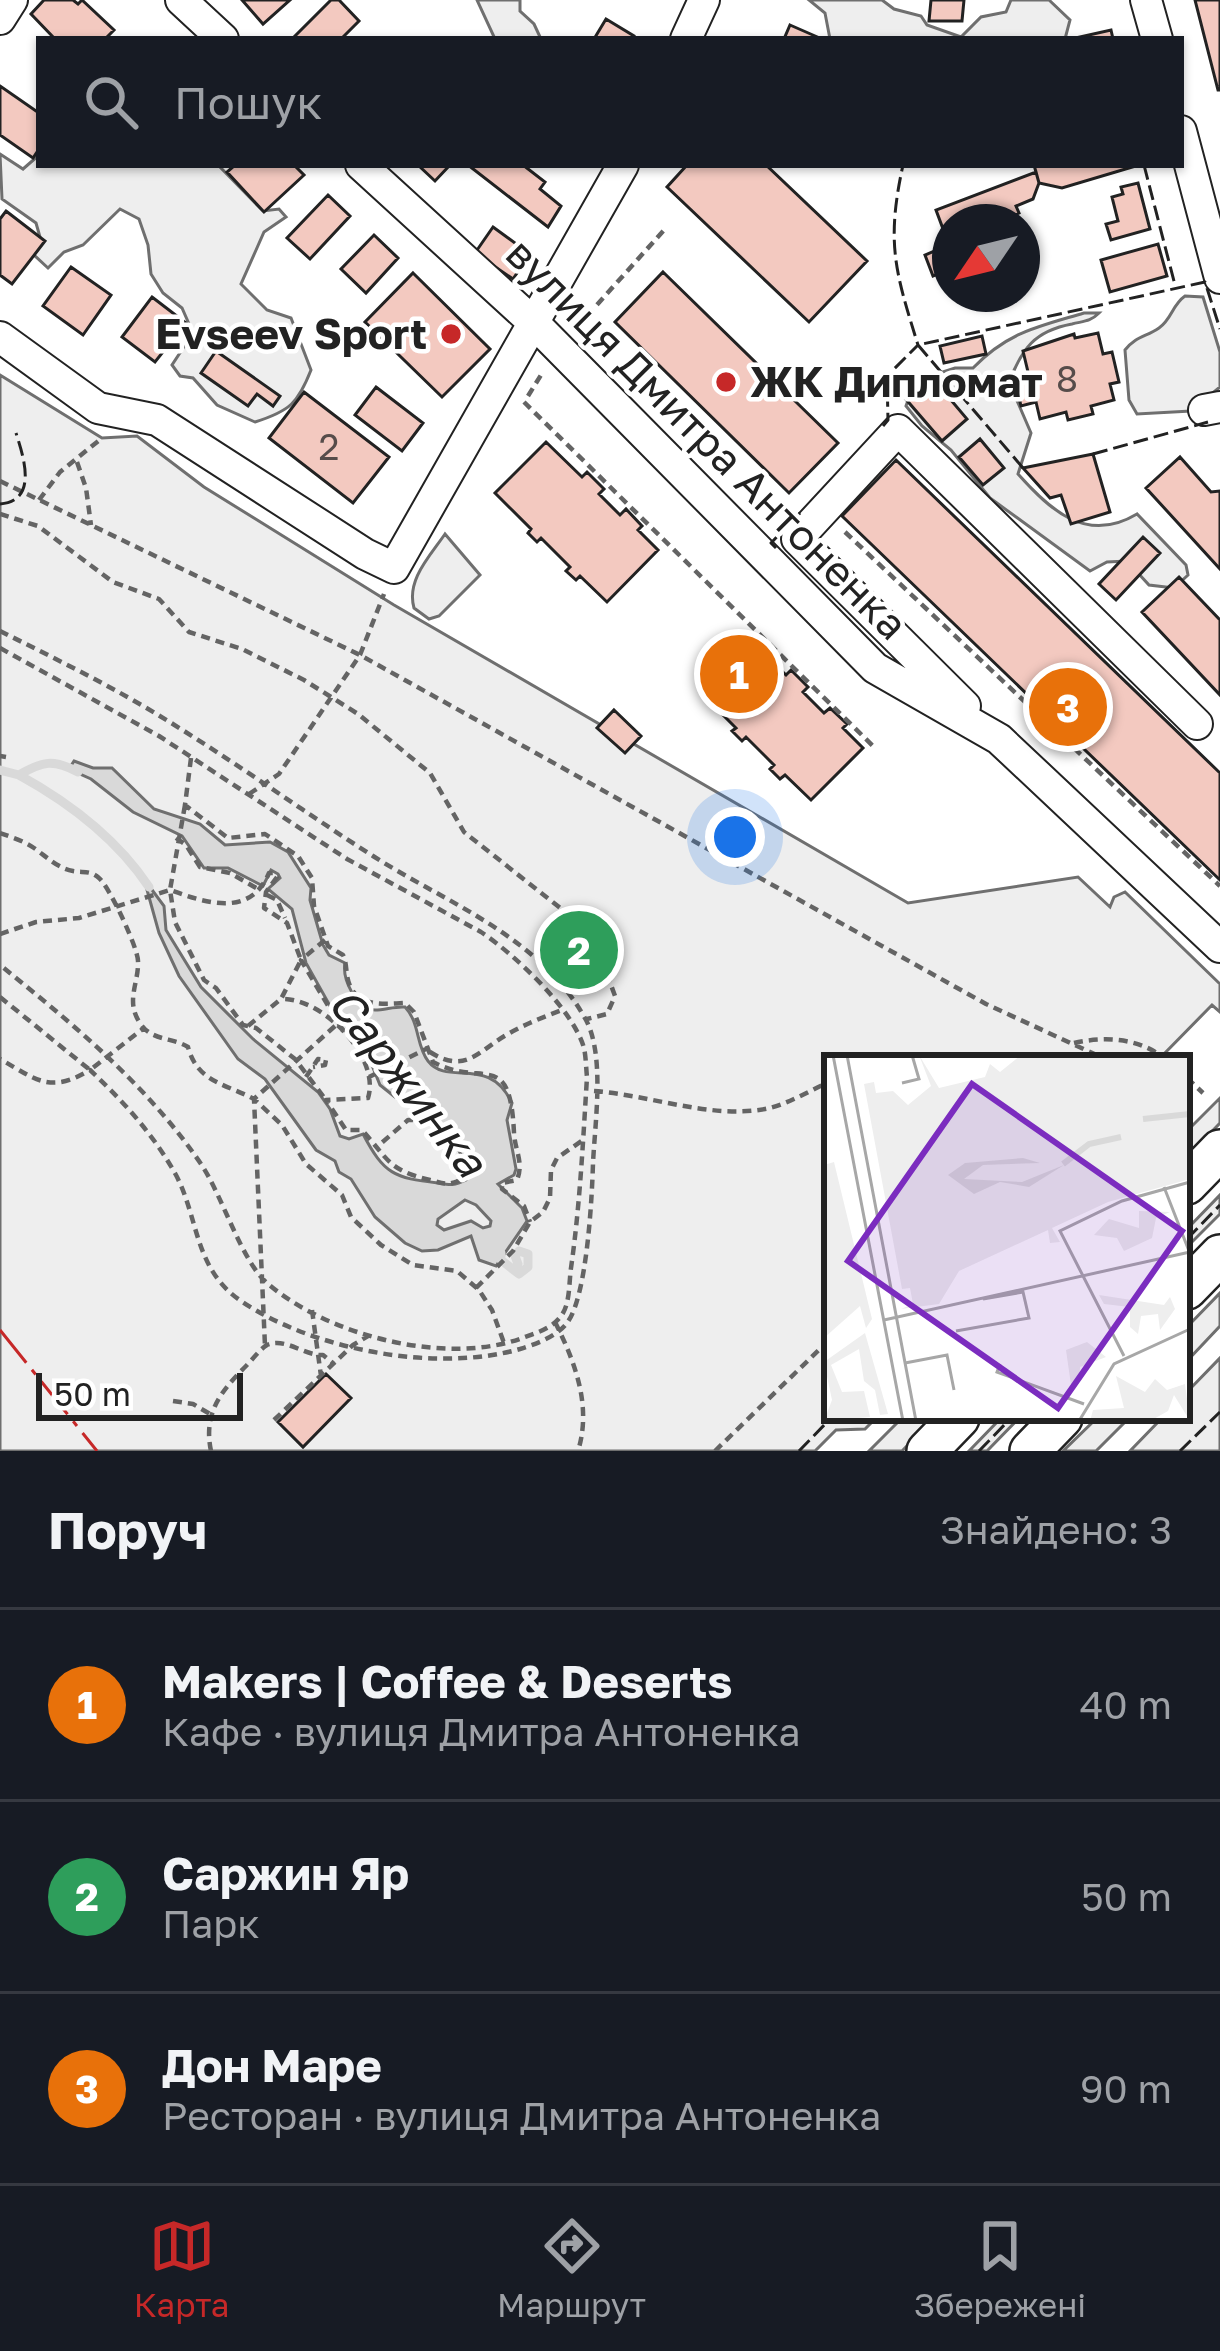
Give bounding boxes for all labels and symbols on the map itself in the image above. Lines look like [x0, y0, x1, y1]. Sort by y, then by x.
north arrow [932, 204, 1040, 312]
street label: вулиця Дмитра Антоненка [497, 228, 918, 649]
place label: Evseev Sport [155, 308, 427, 358]
marker: Evseev Sport [438, 321, 464, 347]
place label: ЖК Дипломат [750, 356, 1043, 406]
house number: 8 [1056, 357, 1078, 400]
marker: ЖК Дипломат [713, 369, 739, 395]
house number: 2 [319, 425, 339, 468]
pin: 1 [700, 629, 778, 719]
pin: 3 [1029, 662, 1107, 752]
your location [705, 807, 765, 867]
pin: 2 [540, 905, 618, 995]
water label: Саржинка [318, 976, 500, 1188]
inset map [824, 1055, 1190, 1421]
scale bar [36, 1367, 243, 1420]

